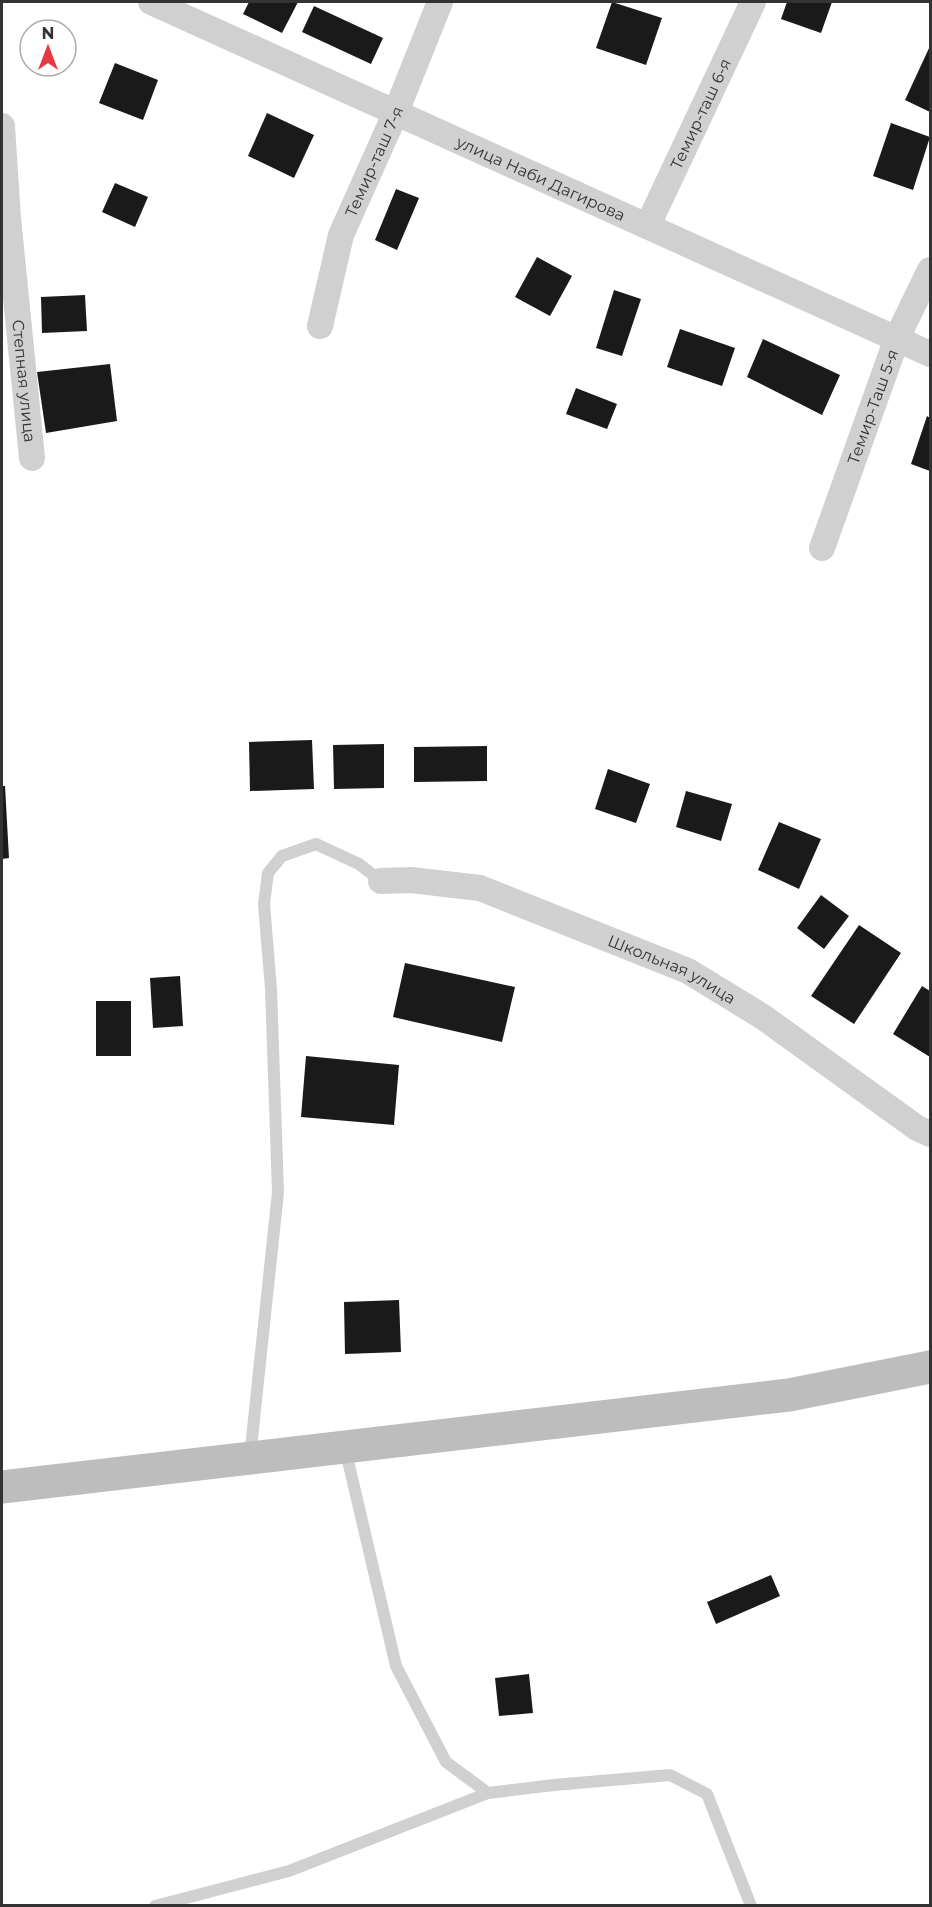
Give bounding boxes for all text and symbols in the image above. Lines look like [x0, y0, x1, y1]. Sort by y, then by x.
north arrow [18, 18, 78, 78]
text: N [42, 24, 54, 43]
street label: Темир-таш 6-я [667, 55, 735, 172]
street label: Темир-таш 7-я [341, 104, 407, 220]
street label: улица Наби Дагирова [452, 132, 628, 225]
street label: Степная улица [8, 319, 39, 443]
street label: Темир-Таш 5-я [844, 347, 902, 467]
street label: Школьная улица [605, 931, 739, 1008]

